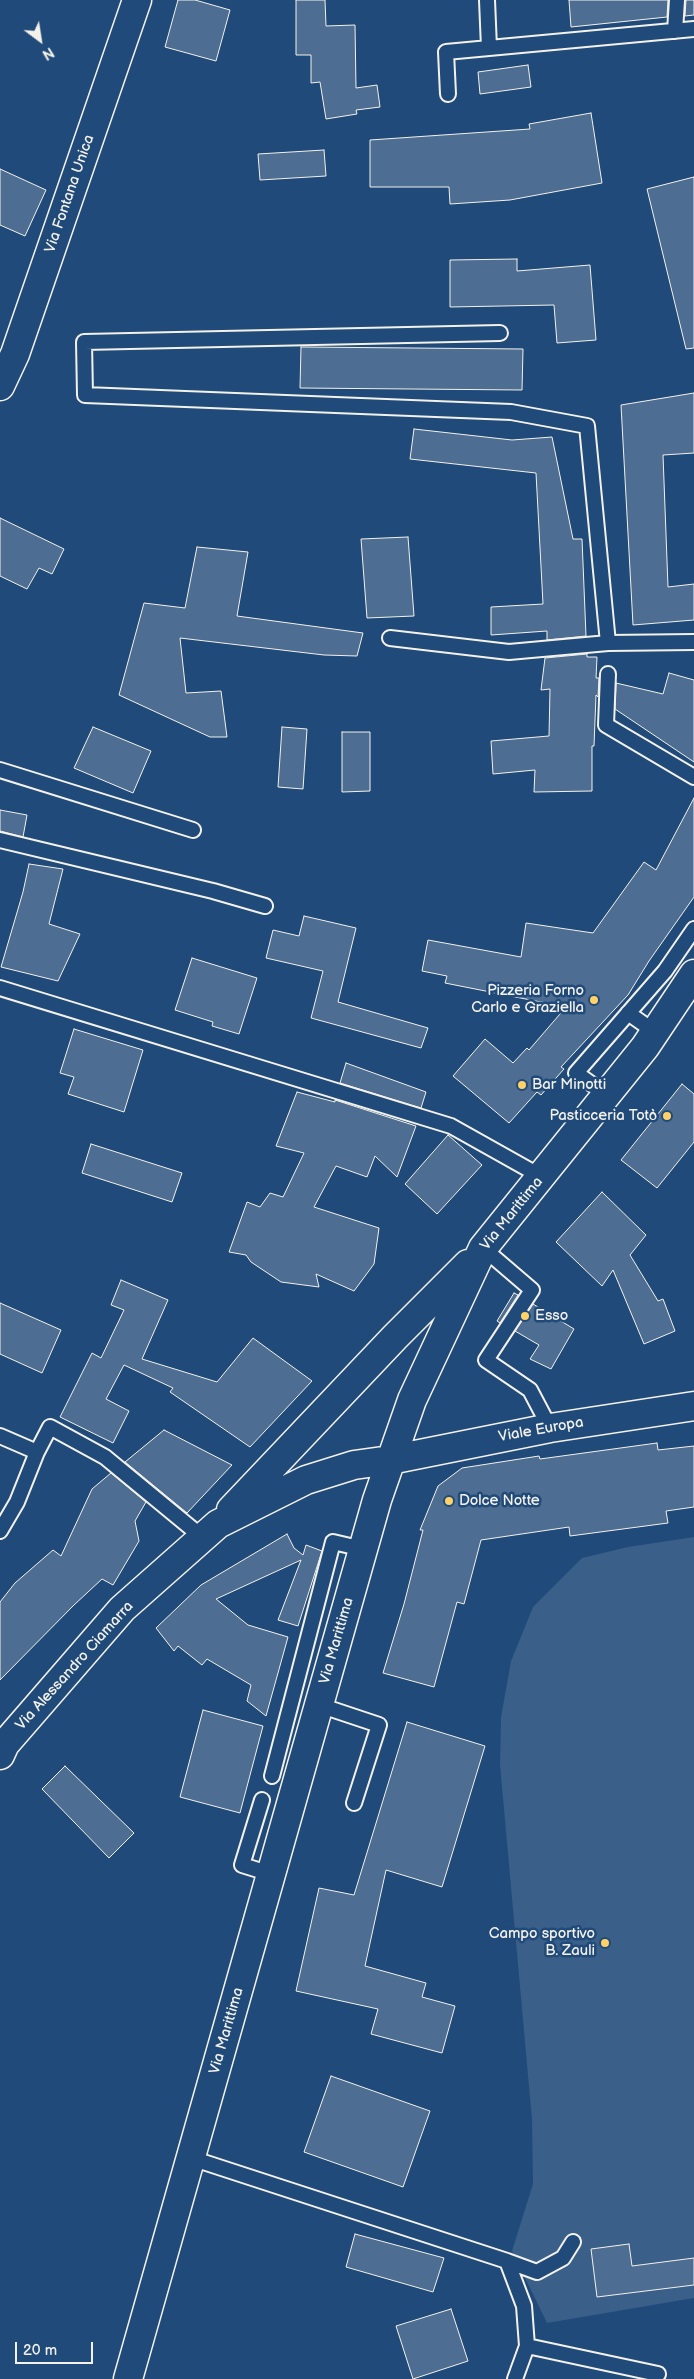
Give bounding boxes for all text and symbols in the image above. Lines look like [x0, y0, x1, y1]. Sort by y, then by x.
north arrow [15, 15, 65, 65]
text: N [39, 43, 57, 63]
street label: Via Fontana Unica [41, 133, 99, 255]
place label: Pizzeria Forno Carlo e Graziella [471, 982, 584, 1017]
marker: Pizzeria Forno Carlo e Graziella [588, 994, 600, 1006]
place label: Bar Minotti [532, 1076, 606, 1094]
marker: Bar Minotti [516, 1079, 528, 1091]
place label: Pasticceria Totò [550, 1107, 657, 1125]
marker: Pasticceria Totò [661, 1110, 673, 1122]
street label: Via Marittima [477, 1174, 547, 1254]
place label: Esso [535, 1307, 568, 1325]
marker: Esso [519, 1310, 531, 1322]
street label: Viale Europa [497, 1414, 585, 1446]
place label: Dolce Notte [459, 1492, 540, 1510]
marker: Dolce Notte [443, 1495, 455, 1507]
street label: Via Marittima [316, 1596, 358, 1686]
street label: Via Alessandro Ciamarra [12, 1598, 138, 1734]
place label: Campo sportivo B. Zauli [489, 1925, 595, 1960]
marker: Campo sportivo B. Zauli [599, 1937, 611, 1949]
street label: Via Marittima [206, 1986, 248, 2076]
scale bar [18, 2332, 95, 2364]
text: 20 m [23, 2341, 57, 2360]

